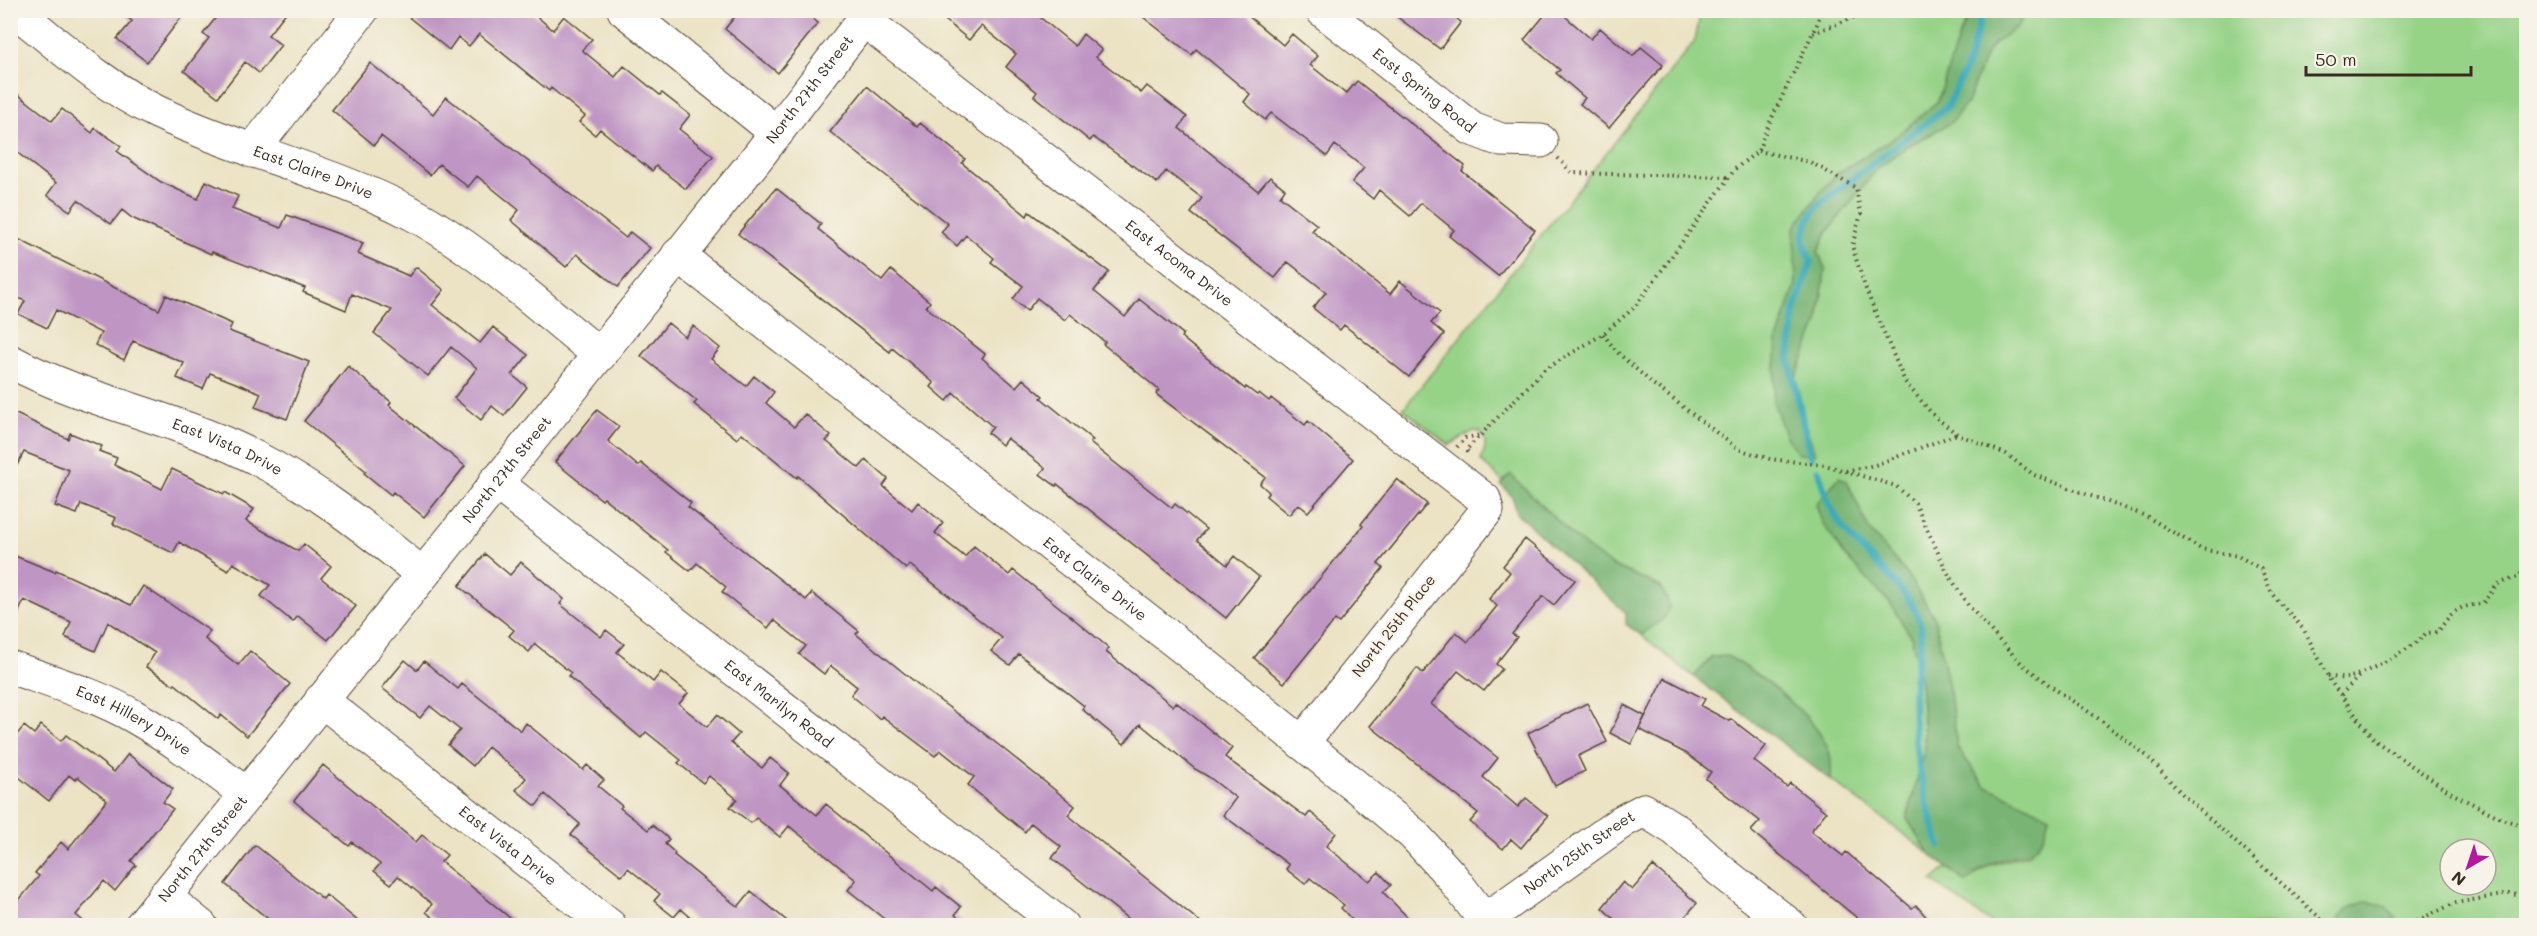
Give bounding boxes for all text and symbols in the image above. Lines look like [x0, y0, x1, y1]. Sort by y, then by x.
street label: North 27th Street [761, 31, 857, 147]
scale bar [2306, 39, 2471, 77]
street label: East Spring Road [1369, 43, 1480, 137]
text: 50 m [2315, 47, 2357, 71]
street label: East Claire Drive [251, 140, 377, 203]
street label: East Acoma Drive [1122, 215, 1237, 310]
street label: North 27th Street [457, 411, 555, 527]
street label: East Vista Drive [170, 413, 287, 479]
street label: East Claire Drive [1039, 532, 1152, 625]
street label: North 25th Place [1347, 570, 1439, 681]
street label: East Marilyn Road [721, 655, 837, 752]
street label: East Hillery Drive [74, 680, 196, 759]
street label: North 27th Street [153, 790, 251, 906]
street label: East Vista Drive [455, 801, 561, 890]
street label: North 25th Street [1519, 806, 1638, 898]
north arrow [2438, 837, 2498, 897]
text: N [2447, 867, 2470, 891]

